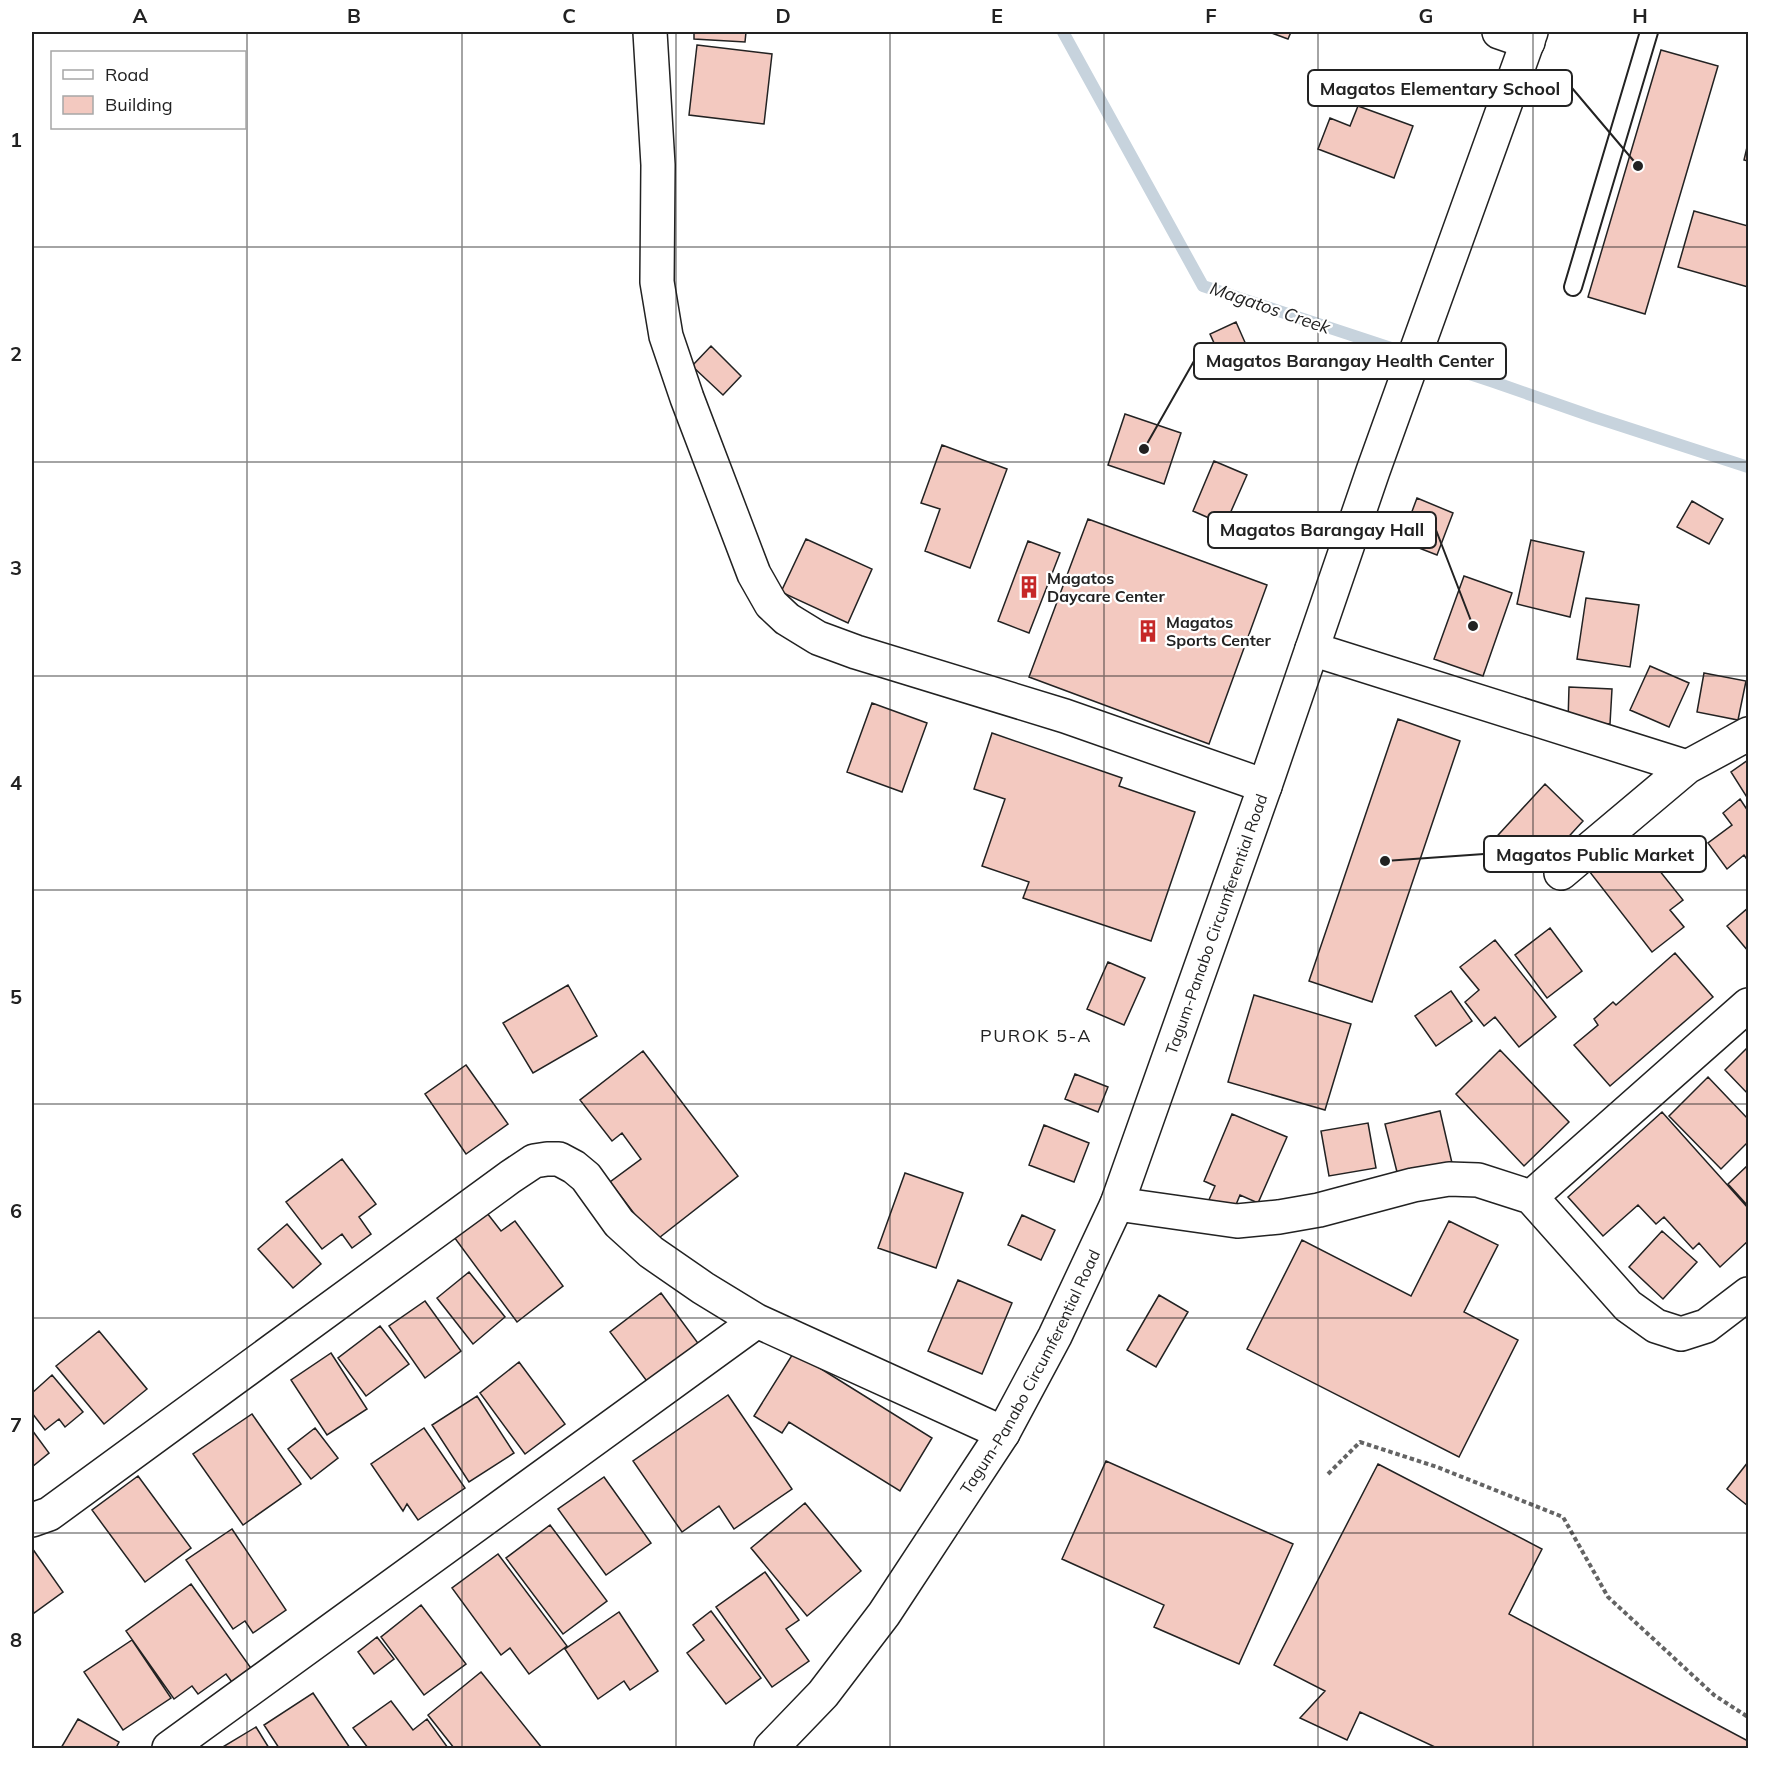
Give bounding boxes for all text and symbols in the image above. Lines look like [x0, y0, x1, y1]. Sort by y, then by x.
text: A [133, 3, 148, 28]
text: B [347, 3, 361, 28]
text: C [562, 3, 576, 28]
text: D [775, 3, 791, 28]
text: E [991, 3, 1003, 28]
text: F [1205, 3, 1217, 28]
text: G [1419, 3, 1433, 28]
text: H [1632, 3, 1648, 28]
legend [51, 51, 246, 129]
text: Road [105, 63, 149, 86]
callout: Magatos Elementary School [1308, 70, 1572, 106]
text: Magatos Elementary School [1320, 77, 1560, 100]
text: Building [105, 93, 173, 116]
text: 1 [10, 127, 22, 152]
water label: Magatos Creek [1207, 276, 1334, 339]
text: 2 [10, 341, 22, 366]
callout: Magatos Barangay Health Center [1194, 343, 1506, 379]
text: Magatos Barangay Health Center [1206, 349, 1495, 372]
callout: Magatos Barangay Hall [1208, 512, 1436, 548]
text: Magatos Barangay Hall [1220, 518, 1424, 541]
text: 3 [10, 555, 22, 580]
place label: Magatos Daycare Center [1047, 568, 1165, 606]
building icon: Magatos Daycare Center [1016, 574, 1042, 600]
place label: Magatos Sports Center [1166, 612, 1271, 650]
building icon: Magatos Sports Center [1135, 618, 1161, 644]
text: 4 [10, 770, 22, 795]
street label: Tagum-Panabo Circumferential Road [1161, 791, 1271, 1057]
callout: Magatos Public Market [1484, 836, 1706, 872]
text: Magatos Public Market [1496, 843, 1694, 866]
text: 5 [10, 984, 22, 1009]
district label: PUROK 5-A [980, 1024, 1092, 1047]
text: 6 [10, 1198, 22, 1223]
street label: Tagum-Panabo Circumferential Road [956, 1246, 1104, 1498]
text: 7 [10, 1412, 22, 1437]
text: 8 [10, 1627, 22, 1652]

